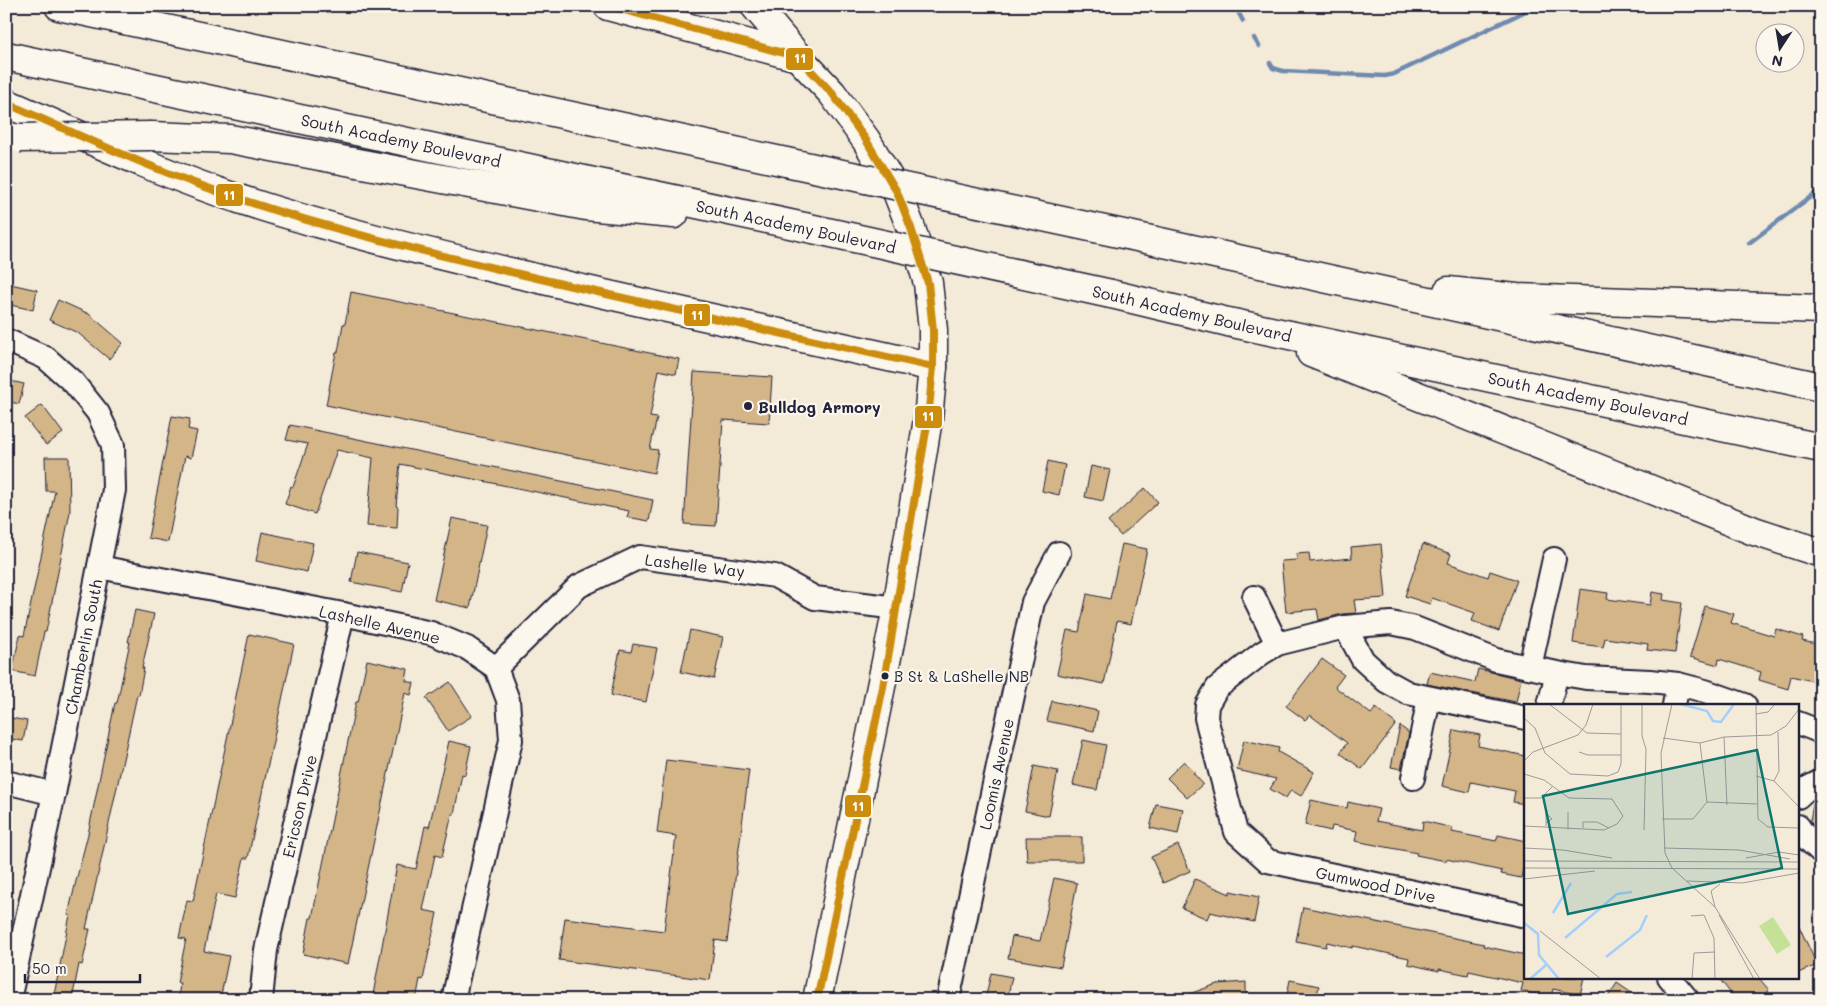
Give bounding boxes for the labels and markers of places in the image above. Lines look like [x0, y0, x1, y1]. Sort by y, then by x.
place label: Bulldog Armory [758, 396, 881, 417]
marker: Bulldog Armory [742, 400, 754, 412]
place label: B St & LaShelle NB [894, 666, 1029, 686]
marker: B St & LaShelle NB [880, 671, 890, 681]

